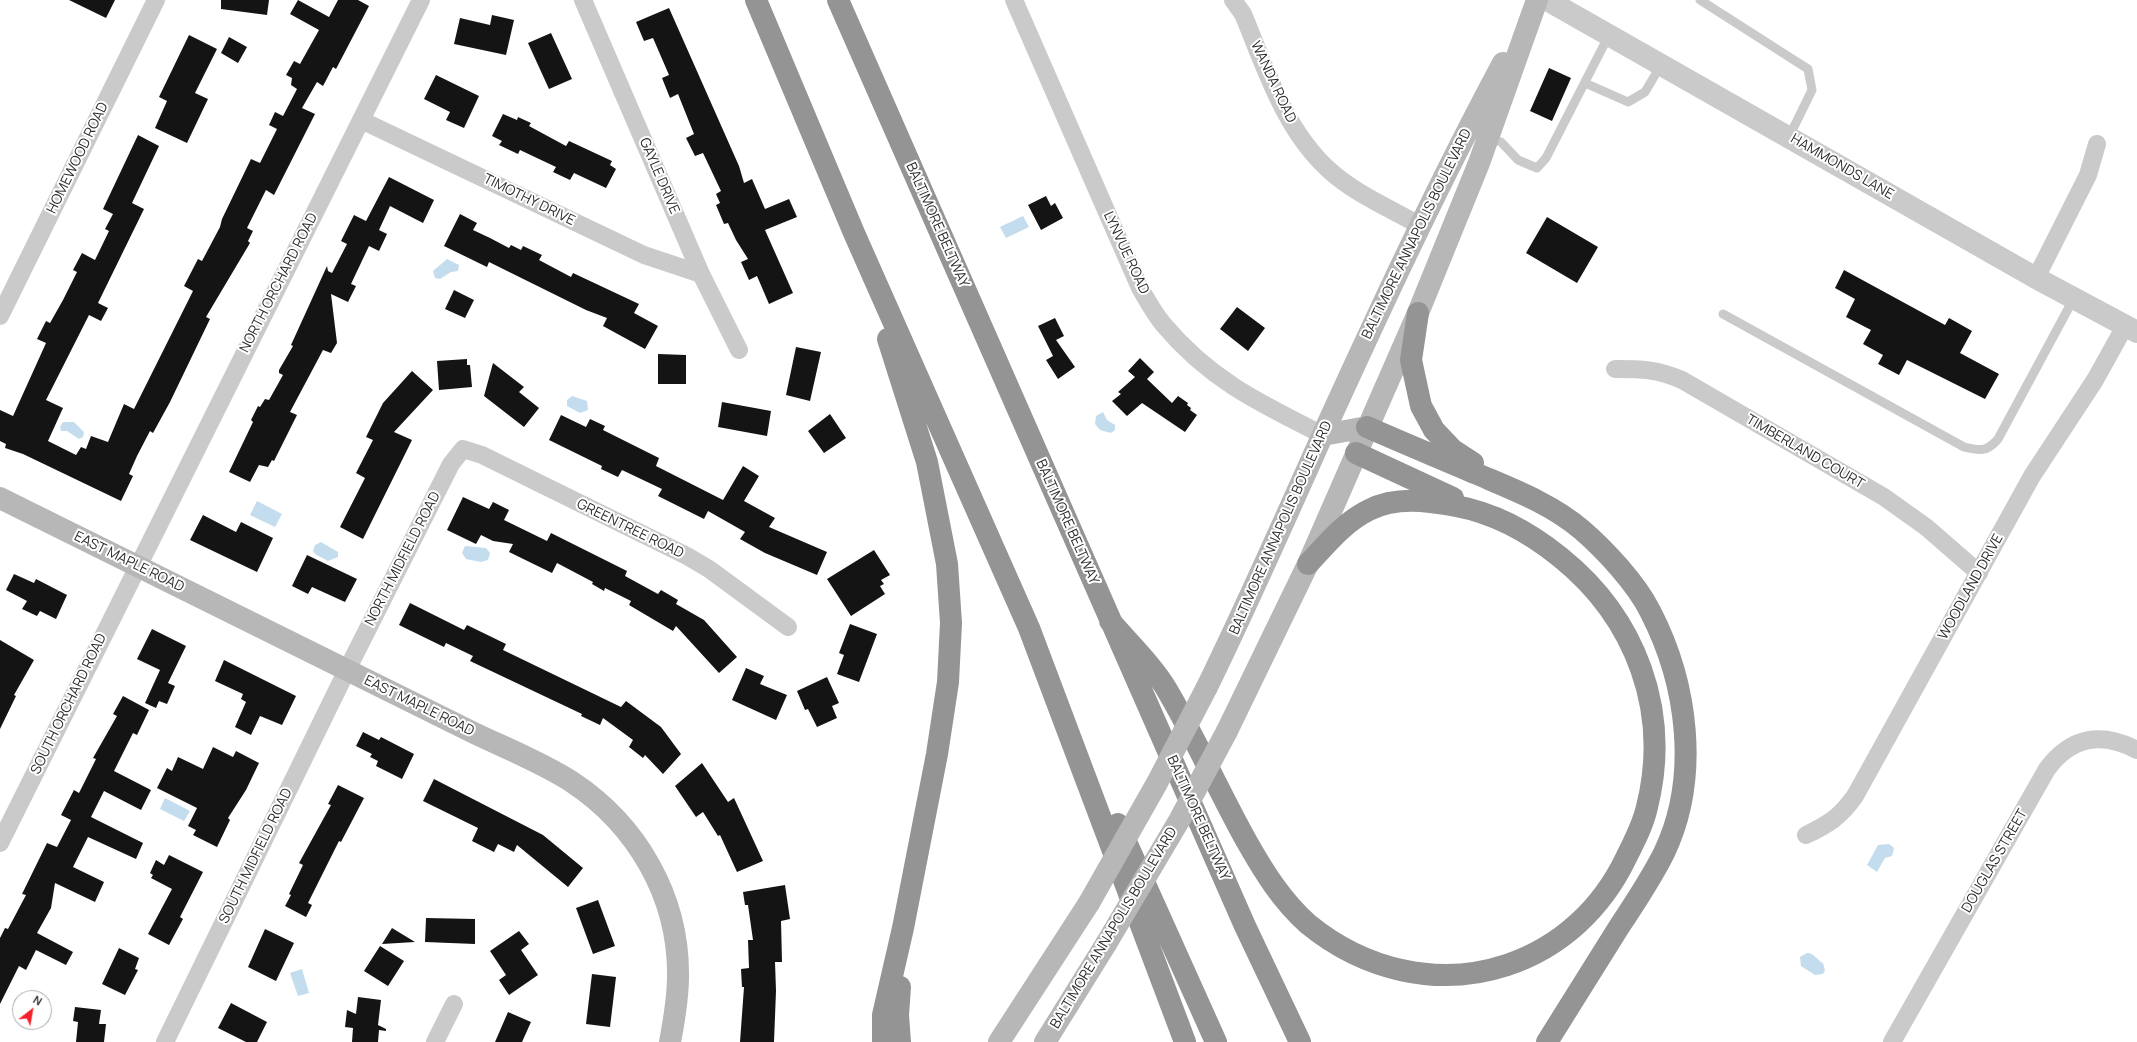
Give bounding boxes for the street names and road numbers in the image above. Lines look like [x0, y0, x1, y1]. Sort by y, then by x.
street label: WANDA ROAD [1247, 38, 1299, 126]
street label: HOMEWOOD ROAD [44, 100, 112, 216]
street label: BALTIMORE ANNAPOLIS BOULEVARD [1359, 126, 1475, 342]
street label: HAMMONDS LANE [1788, 131, 1896, 203]
street label: GAYLE DRIVE [635, 135, 683, 217]
street label: BALTIMORE BELTWAY [902, 160, 972, 290]
street label: TIMOTHY DRIVE [481, 171, 577, 229]
street label: LYNVUE ROAD [1100, 209, 1152, 297]
street label: NORTH ORCHARD ROAD [236, 210, 322, 356]
street label: TIMBERLAND COURT [1743, 411, 1867, 493]
street label: BALTIMORE ANNAPOLIS BOULEVARD [1226, 419, 1336, 637]
street label: BALTIMORE BELTWAY [1032, 457, 1102, 587]
street label: NORTH MIDFIELD ROAD [362, 489, 444, 629]
street label: GREENTREE ROAD [574, 496, 686, 562]
street label: EAST MAPLE ROAD [71, 528, 187, 596]
street label: WOODLAND DRIVE [1935, 531, 2007, 643]
street label: SOUTH ORCHARD ROAD [28, 631, 110, 777]
street label: EAST MAPLE ROAD [361, 672, 477, 740]
street label: BALTIMORE BELTWAY [1163, 753, 1233, 883]
street label: SOUTH MIDFIELD ROAD [216, 786, 296, 926]
street label: DOUGLAS STREET [1959, 806, 2031, 916]
street label: BALTIMORE ANNAPOLIS BOULEVARD [1047, 824, 1181, 1032]

